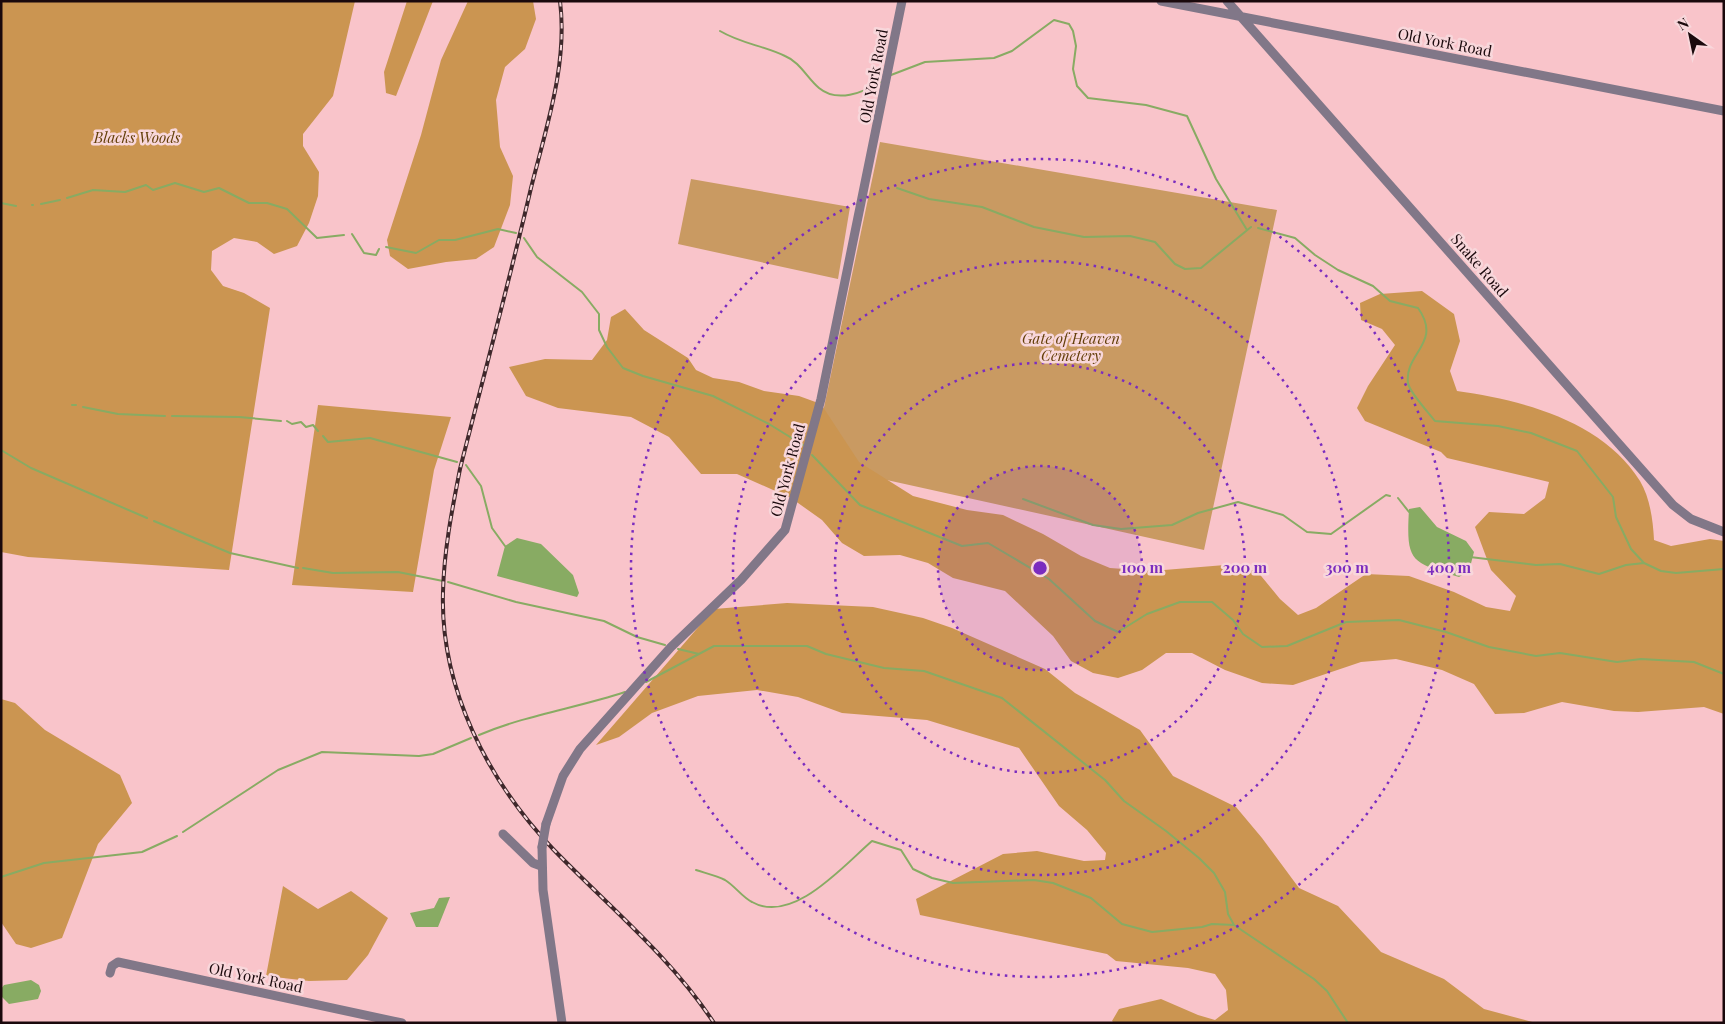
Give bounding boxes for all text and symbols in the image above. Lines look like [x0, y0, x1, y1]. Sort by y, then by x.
north arrow [1665, 10, 1715, 60]
text: N [1673, 13, 1692, 34]
street label: Old York Road [1396, 23, 1494, 61]
street label: Old York Road [854, 27, 892, 125]
park label: Blacks Woods [93, 127, 181, 147]
street label: Snake Road [1447, 229, 1513, 301]
park label: Gate of Heaven Cemetery [1022, 328, 1120, 365]
street label: Old York Road [765, 421, 809, 519]
text: 100 m [1121, 557, 1164, 577]
text: 200 m [1223, 557, 1268, 577]
text: 300 m [1325, 557, 1369, 577]
text: 400 m [1427, 557, 1472, 577]
centre of rings [1031, 559, 1049, 577]
street label: Old York Road [207, 957, 305, 997]

